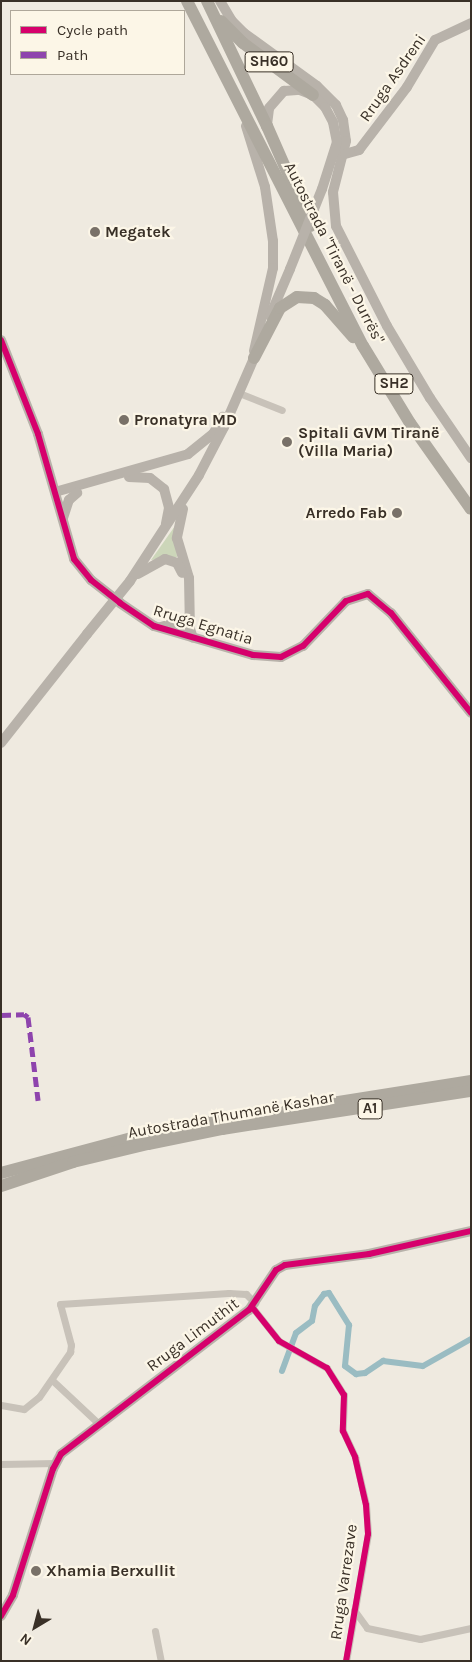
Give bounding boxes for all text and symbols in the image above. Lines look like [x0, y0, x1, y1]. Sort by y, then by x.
legend [10, 10, 185, 75]
text: Cycle path [57, 21, 128, 39]
street label: Rruga Asdreni [356, 31, 430, 125]
text: Path [57, 46, 88, 64]
road number: SH60 [244, 50, 294, 74]
street label: Autostrada "Tiranë - Durrës" [280, 159, 388, 347]
place label: Megatek [105, 222, 170, 242]
marker: Megatek [89, 226, 101, 238]
road number: SH2 [374, 372, 414, 396]
place label: Pronatyra MD [134, 410, 237, 430]
marker: Pronatyra MD [118, 414, 130, 426]
place label: Spitali GVM Tiranë (Villa Maria) [298, 423, 439, 461]
marker: Spitali GVM Tiranë (Villa Maria) [280, 435, 294, 449]
place label: Arredo Fab [305, 503, 387, 523]
marker: Arredo Fab [391, 507, 403, 519]
street label: Rruga Egnatia [151, 601, 255, 649]
street label: Autostrada Thumanë Kashar [127, 1087, 335, 1143]
road number: A1 [358, 1096, 382, 1122]
street label: Rruga Limuthit [143, 1294, 243, 1376]
street label: Rruga Varrezave [326, 1523, 362, 1641]
place label: Xhamia Berxullit [46, 1561, 175, 1581]
marker: Xhamia Berxullit [30, 1565, 42, 1577]
north arrow [10, 1602, 60, 1652]
text: N [17, 1630, 35, 1649]

